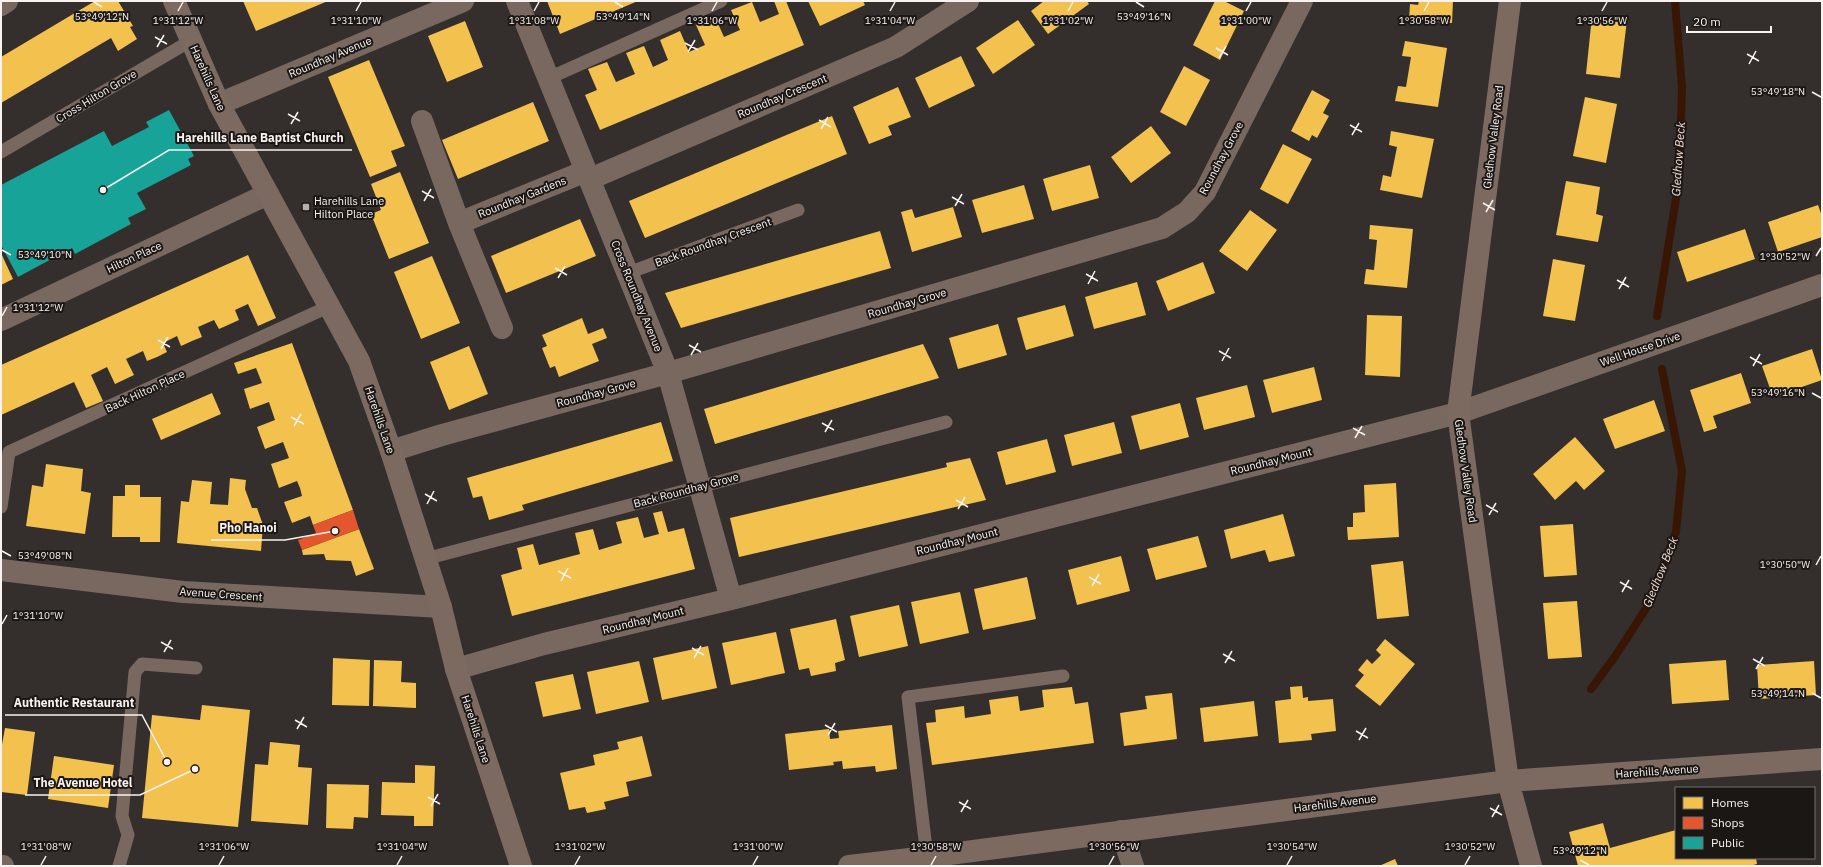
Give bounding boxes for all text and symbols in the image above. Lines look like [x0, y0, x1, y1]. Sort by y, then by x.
scale bar [1687, 8, 1771, 34]
text: 53°49'12"N [75, 10, 129, 23]
text: 53°49'14"N [596, 10, 650, 23]
text: 53°49'16"N [1117, 10, 1171, 23]
text: 1°31'12"W [153, 14, 203, 27]
text: 1°31'10"W [331, 14, 381, 27]
text: 1°31'08"W [509, 14, 559, 27]
text: 1°31'06"W [687, 14, 737, 27]
text: 1°31'04"W [865, 14, 915, 27]
text: 1°31'02"W [1043, 14, 1093, 27]
text: 1°31'00"W [1221, 14, 1271, 27]
text: 1°30'58"W [1399, 14, 1449, 27]
text: 1°30'56"W [1577, 14, 1627, 27]
text: 20 m [1693, 14, 1721, 29]
street label: Roundhay Avenue [286, 33, 374, 81]
street label: Harehills Lane [187, 43, 229, 113]
street label: Cross Hilton Grove [53, 66, 139, 126]
street label: Roundhay Crescent [735, 71, 829, 121]
street label: Gledhow Valley Road [1480, 85, 1506, 189]
text: 53°49'18"N [1751, 85, 1805, 98]
street label: Roundhay Grove [1196, 119, 1246, 197]
water label: Gledhow Beck [1668, 120, 1688, 197]
callout: Harehills Lane Baptist Church [169, 126, 352, 150]
text: Harehills Lane Baptist Church [176, 130, 344, 145]
street label: Roundhay Gardens [476, 173, 568, 221]
place label: Harehills Lane Hilton Place [314, 194, 384, 221]
marker: Harehills Lane Hilton Place [301, 202, 311, 212]
street label: Back Roundhay Crescent [653, 214, 773, 270]
street label: Hilton Place [104, 238, 164, 276]
street label: Cross Roundhay Avenue [608, 238, 666, 354]
text: 53°49'10"N [18, 248, 72, 261]
text: 1°30'52"W [1760, 250, 1810, 263]
street label: Roundhay Grove [866, 285, 948, 321]
text: 1°31'12"W [13, 301, 63, 314]
street label: Well House Drive [1598, 329, 1682, 369]
street label: Back Hilton Place [103, 366, 187, 416]
street label: Roundhay Grove [555, 376, 637, 410]
street label: Harehills Lane [362, 385, 398, 455]
text: 53°49'16"N [1751, 386, 1805, 399]
street label: Gledhow Valley Road [1452, 419, 1480, 523]
street label: Roundhay Mount [1229, 444, 1313, 478]
street label: Back Roundhay Grove [632, 469, 740, 511]
callout: Pho Hanoi [211, 516, 285, 540]
text: Pho Hanoi [219, 520, 277, 535]
street label: Roundhay Mount [915, 524, 999, 558]
water label: Gledhow Beck [1639, 534, 1681, 609]
text: 53°49'08"N [18, 549, 72, 562]
text: 1°30'50"W [1760, 558, 1810, 571]
street label: Avenue Crescent [179, 584, 263, 604]
street label: Roundhay Mount [601, 603, 685, 637]
text: 1°31'10"W [13, 609, 63, 622]
text: 53°49'14"N [1751, 687, 1805, 700]
callout: Authentic Restaurant [5, 691, 142, 715]
street label: Harehills Lane [458, 693, 494, 765]
text: Authentic Restaurant [14, 695, 135, 710]
street label: Harehills Avenue [1615, 761, 1699, 781]
callout: The Avenue Hotel [25, 771, 140, 795]
text: The Avenue Hotel [34, 775, 133, 790]
legend [1675, 787, 1815, 859]
street label: Harehills Avenue [1293, 791, 1377, 815]
text: Homes [1711, 795, 1749, 810]
text: Shops [1711, 815, 1744, 830]
text: Public [1711, 835, 1744, 850]
text: 1°31'08"W [21, 840, 71, 853]
text: 1°31'06"W [199, 840, 249, 853]
text: 1°31'04"W [377, 840, 427, 853]
text: 1°31'02"W [555, 840, 605, 853]
text: 1°31'00"W [733, 840, 783, 853]
text: 1°30'58"W [911, 840, 961, 853]
text: 1°30'56"W [1089, 840, 1139, 853]
text: 1°30'54"W [1267, 840, 1317, 853]
text: 1°30'52"W [1445, 840, 1495, 853]
text: 53°49'12"N [1553, 844, 1607, 857]

